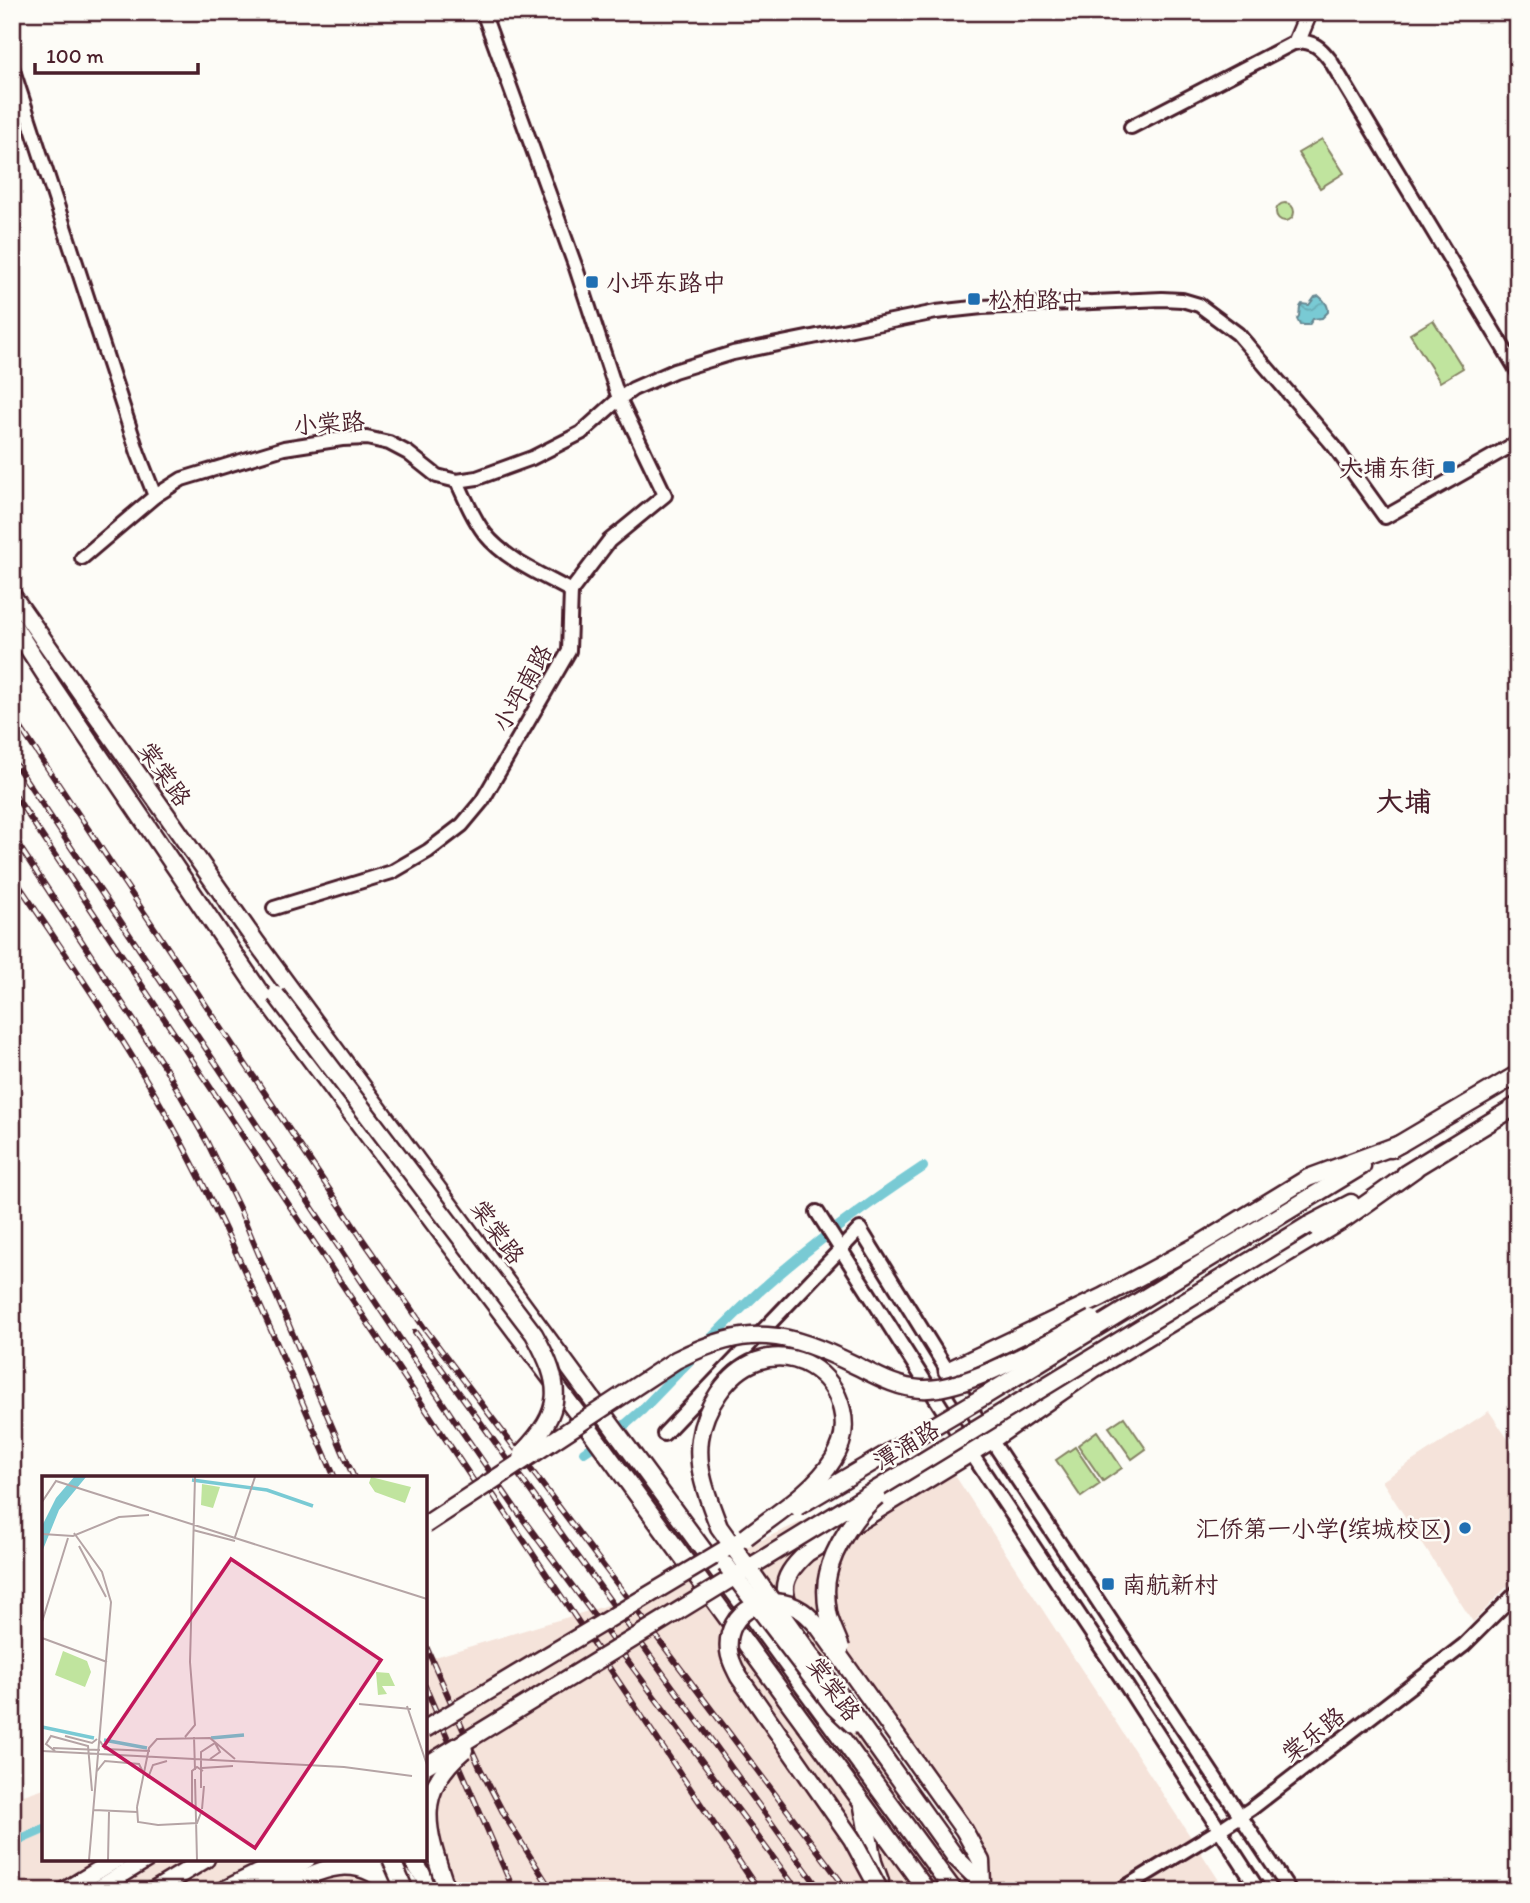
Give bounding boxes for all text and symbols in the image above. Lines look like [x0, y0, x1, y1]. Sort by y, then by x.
scale bar [35, 32, 198, 76]
text: 100 m [46, 43, 104, 68]
place label: 小坪东路中 [606, 268, 726, 297]
marker: 小坪东路中 [584, 274, 600, 290]
place label: 松柏路中 [988, 285, 1084, 314]
marker: 松柏路中 [966, 291, 982, 307]
street label: 小棠路 [292, 406, 366, 440]
place label: 大埔东街 [1339, 453, 1435, 482]
marker: 大埔东街 [1441, 459, 1457, 475]
street label: 小坪南路 [486, 639, 558, 737]
street label: 棠棠路 [132, 736, 198, 812]
district label: 大埔 [1376, 784, 1432, 818]
street label: 棠棠路 [465, 1194, 531, 1270]
street label: 潭涌路 [868, 1414, 944, 1476]
inset map [42, 1476, 427, 1861]
place label: 汇侨第一小学(缤城校区) [1195, 1514, 1451, 1543]
marker: 汇侨第一小学(缤城校区) [1457, 1520, 1473, 1536]
place label: 南航新村 [1122, 1570, 1218, 1599]
marker: 南航新村 [1100, 1576, 1116, 1592]
street label: 棠棠路 [801, 1651, 867, 1727]
street label: 棠乐路 [1276, 1700, 1350, 1768]

